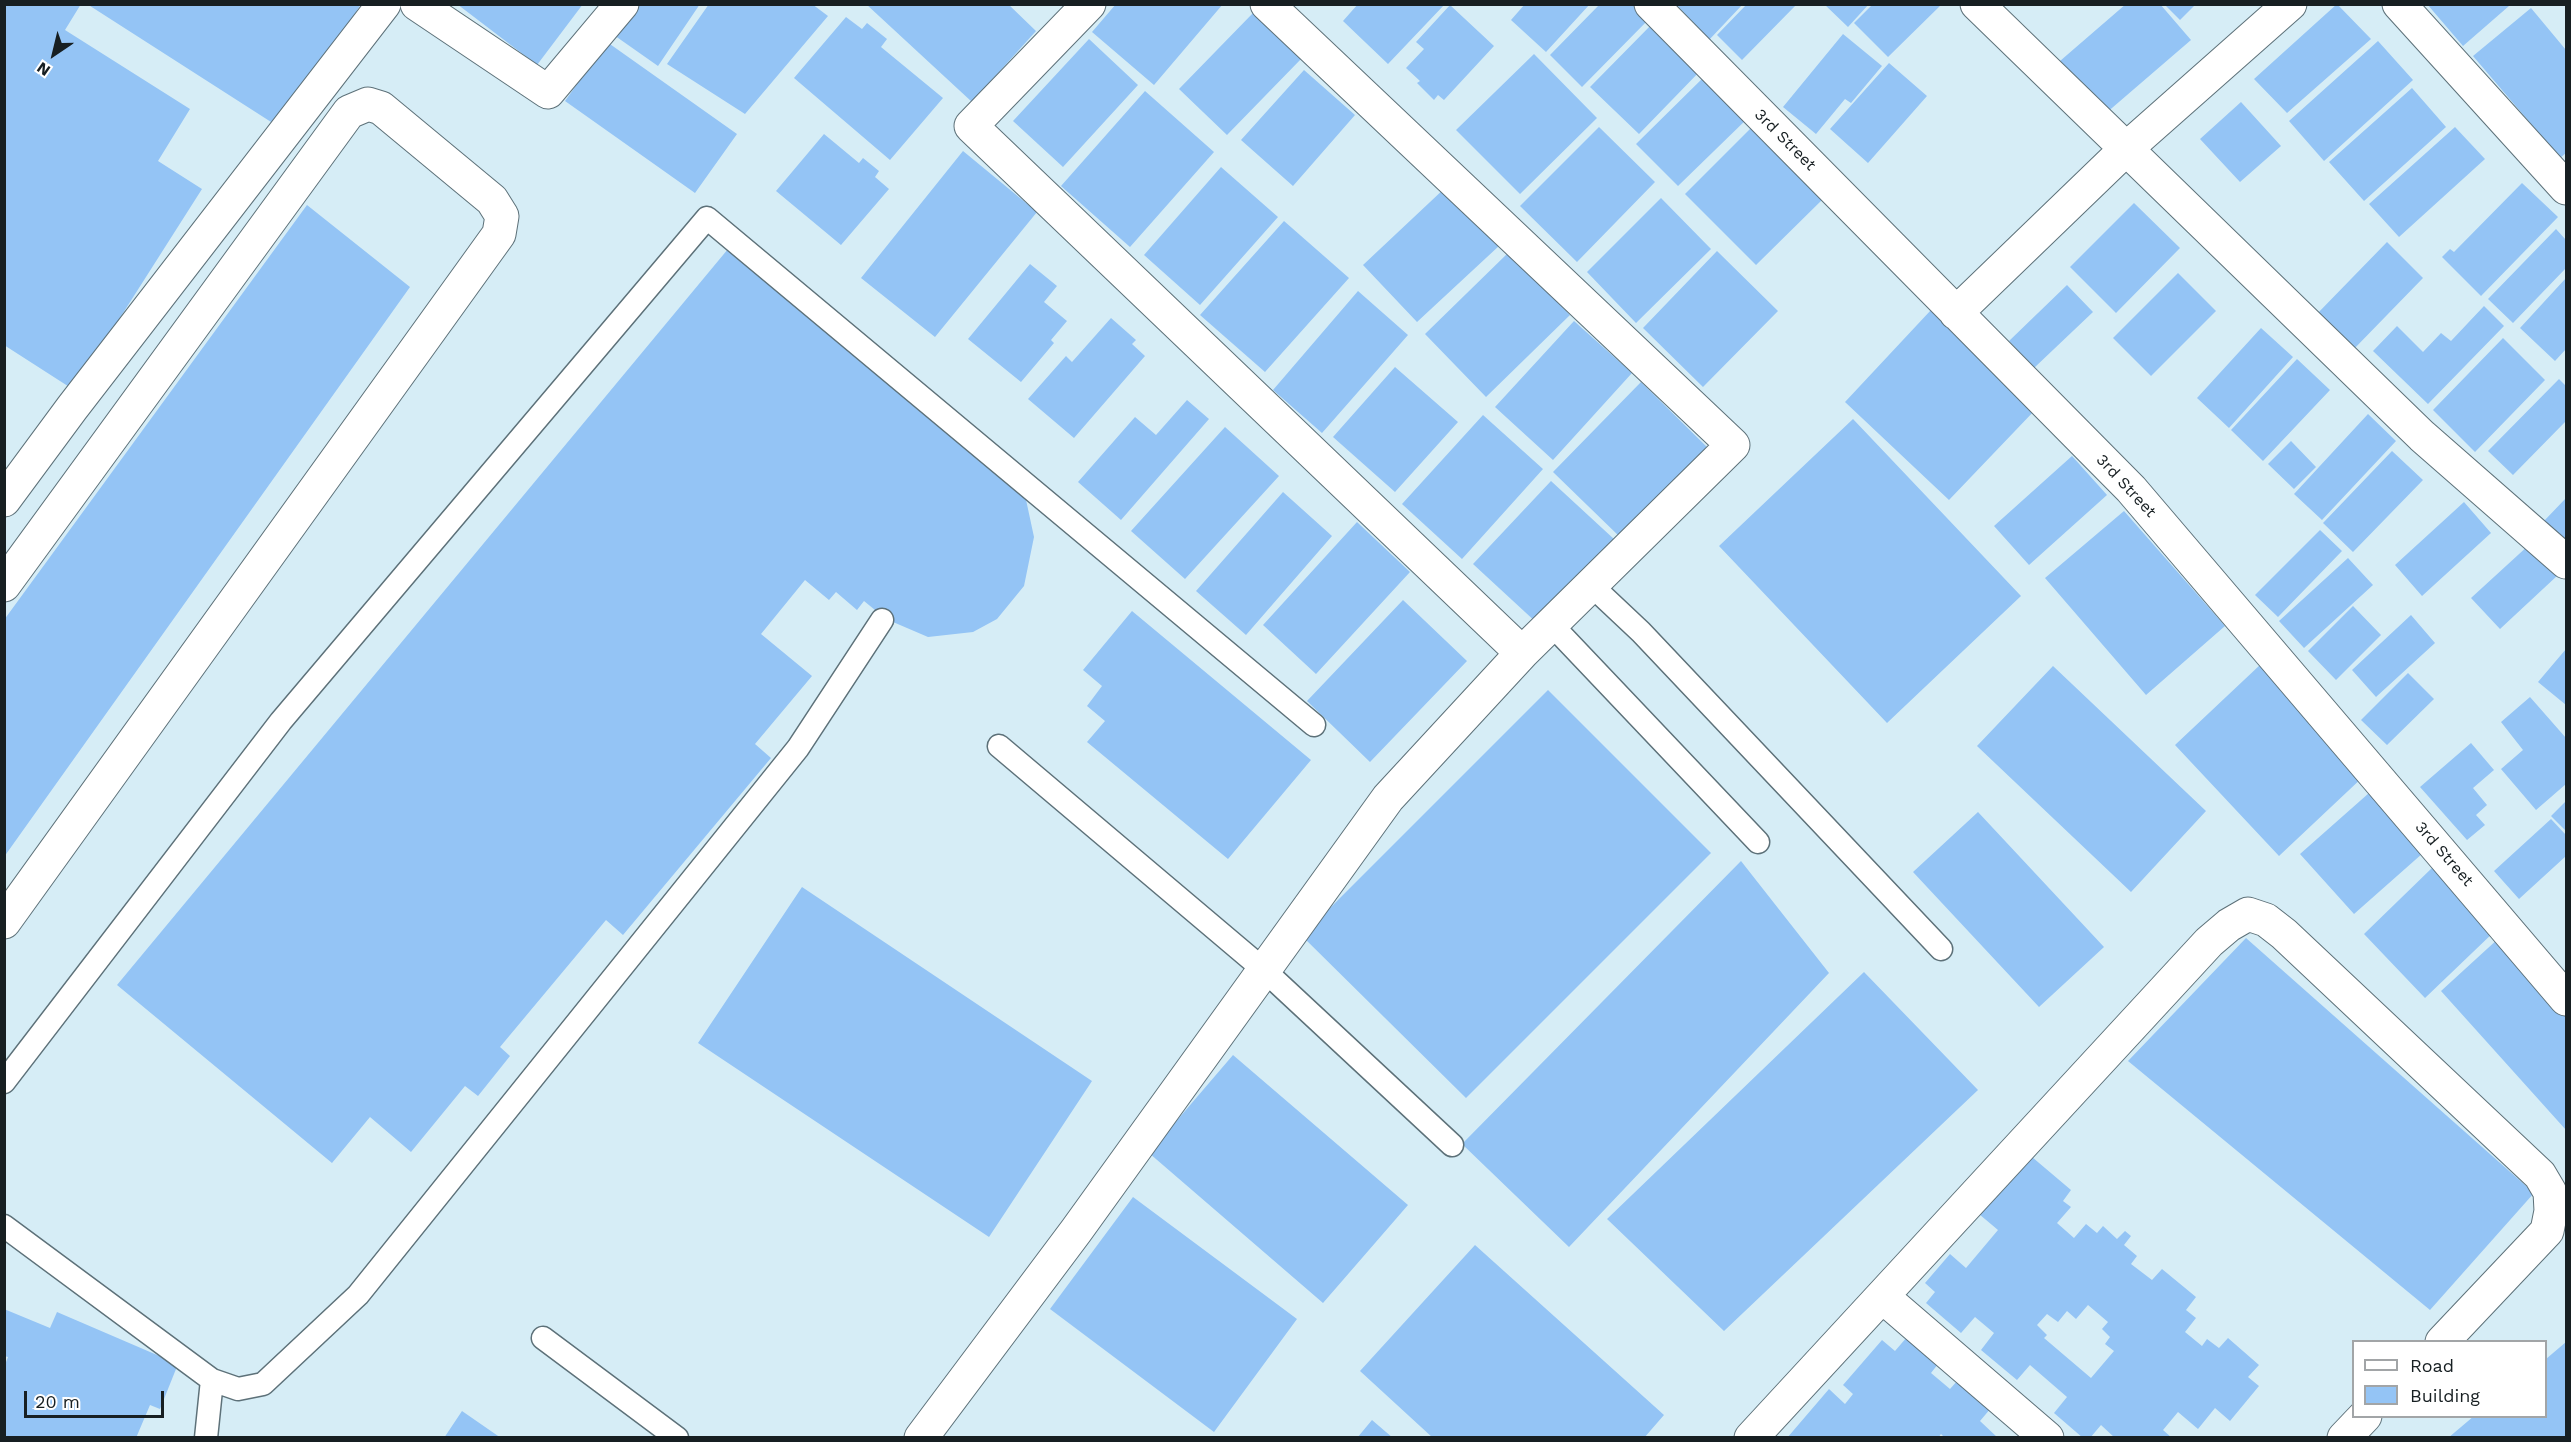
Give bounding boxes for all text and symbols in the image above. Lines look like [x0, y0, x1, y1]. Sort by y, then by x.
north arrow [24, 24, 84, 84]
text: N [33, 58, 54, 80]
street label: 3rd Street [1750, 105, 1820, 175]
street label: 3rd Street [2092, 450, 2160, 522]
street label: 3rd Street [2411, 818, 2477, 890]
legend [2352, 1340, 2547, 1418]
text: Road [2410, 1355, 2454, 1376]
scale bar [27, 1379, 166, 1417]
text: Building [2410, 1385, 2480, 1406]
text: 20 m [35, 1391, 80, 1412]

